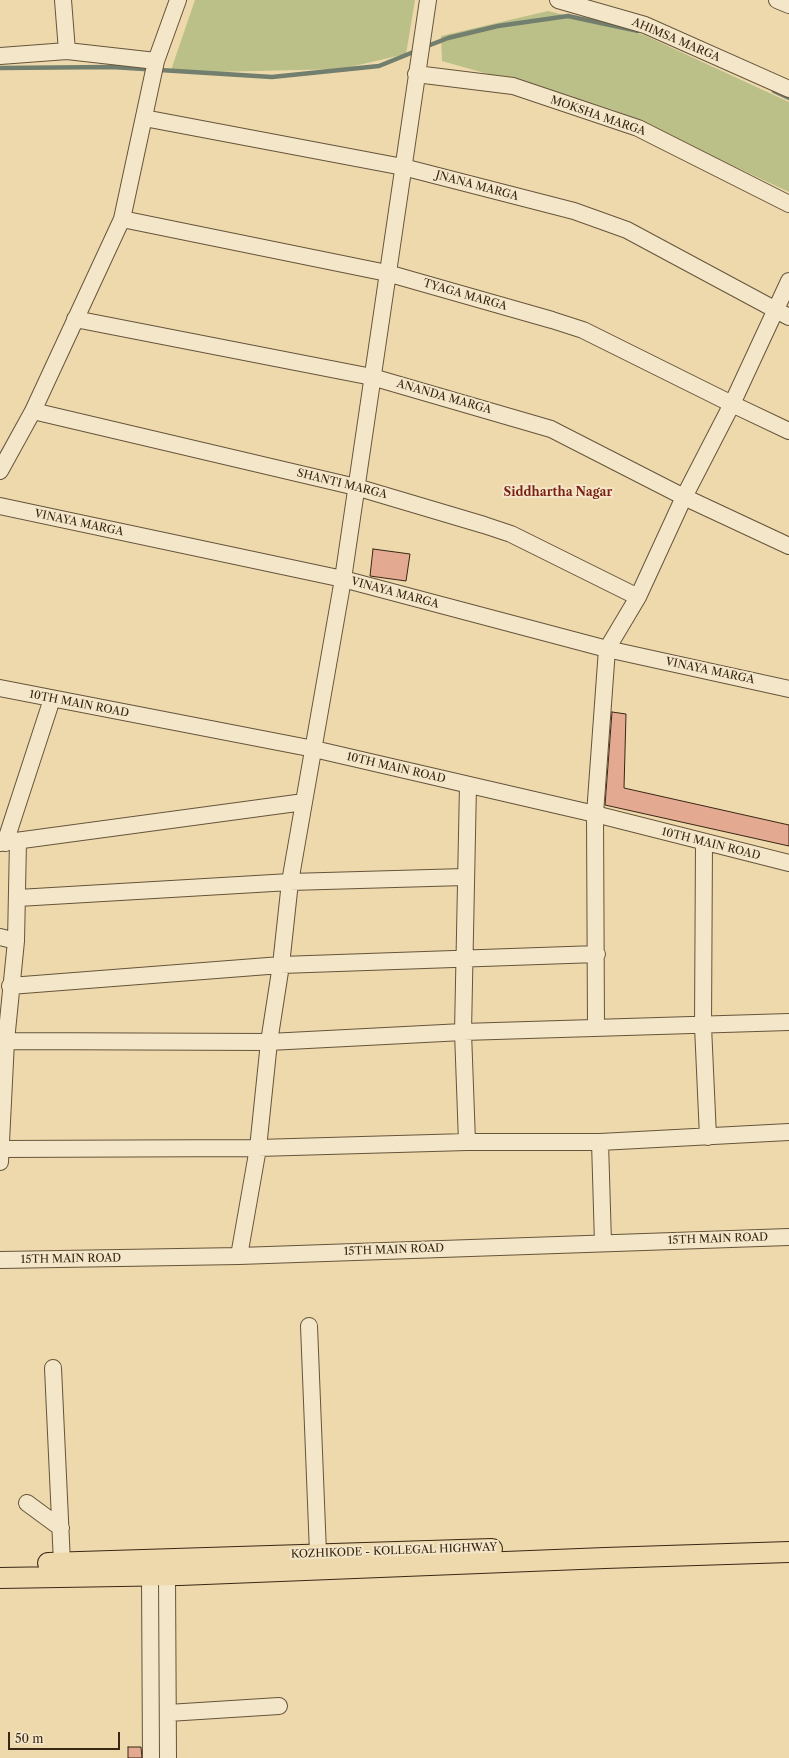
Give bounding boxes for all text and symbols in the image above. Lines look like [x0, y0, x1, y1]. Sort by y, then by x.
street label: AHIMSA MARGA [630, 15, 722, 65]
street label: MOKSHA MARGA [549, 94, 647, 138]
street label: JNANA MARGA [434, 169, 520, 203]
street label: TYAGA MARGA [421, 277, 509, 313]
street label: ANANDA MARGA [395, 377, 493, 417]
street label: SHANTI MARGA [295, 466, 389, 502]
district label: Siddhartha Nagar [504, 486, 612, 500]
street label: VINAYA MARGA [33, 507, 125, 539]
street label: VINAYA MARGA [350, 575, 440, 611]
street label: VINAYA MARGA [664, 655, 756, 687]
street label: 10TH MAIN ROAD [28, 688, 130, 720]
street label: 10TH MAIN ROAD [345, 750, 447, 786]
street label: 10TH MAIN ROAD [660, 825, 762, 863]
street label: 15TH MAIN ROAD [668, 1231, 768, 1247]
street label: 15TH MAIN ROAD [344, 1242, 444, 1258]
street label: 15TH MAIN ROAD [21, 1252, 121, 1266]
street label: KOZHIKODE - KOLLEGAL HIGHWAY [291, 1541, 497, 1561]
scale bar [10, 1724, 122, 1750]
text: 50 m [15, 1731, 44, 1746]

